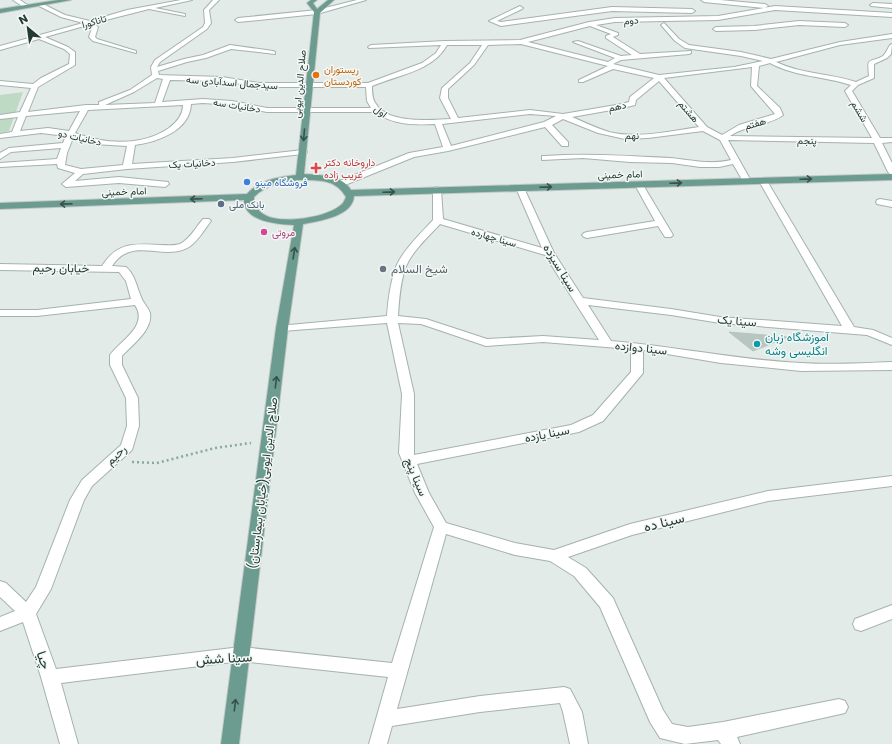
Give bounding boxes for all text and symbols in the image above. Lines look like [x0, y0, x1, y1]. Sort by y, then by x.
north arrow [8, 8, 48, 48]
text: N [16, 10, 31, 28]
street label: تاناکورا [80, 11, 108, 32]
street label: دوم [623, 13, 639, 28]
street label: صلاح الدین ایوبی [289, 49, 310, 119]
place label: ریستوران کوردستان [324, 62, 362, 89]
marker: ریستوران کوردستان [311, 70, 321, 80]
street label: سیدجمال اسدآبادی سه [186, 72, 278, 93]
street label: دخانیات سه [212, 94, 262, 117]
street label: دهم [607, 97, 628, 116]
street label: هشتم [675, 97, 703, 126]
street label: ششم [847, 98, 872, 125]
street label: اول [371, 101, 390, 121]
street label: هفتم [743, 113, 768, 134]
street label: دخانیات دو [57, 125, 103, 150]
one-way arrow [301, 128, 308, 141]
street label: نهم [625, 128, 639, 143]
street label: پنجم [797, 133, 817, 148]
street label: دخانیات یک [168, 155, 216, 172]
place label: داروخانه دکتر غریب زاده [323, 155, 376, 182]
marker: داروخانه دکتر غریب زاده [311, 163, 321, 173]
street label: امام خمینی [597, 166, 643, 183]
place label: فروشگاه مینو [255, 175, 308, 190]
one-way arrow [799, 176, 812, 183]
marker: فروشگاه مینو [242, 177, 252, 187]
one-way arrow [669, 180, 682, 187]
street label: امام خمینی [101, 183, 147, 200]
one-way arrow [539, 183, 552, 191]
one-way arrow [382, 188, 395, 196]
one-way arrow [190, 195, 203, 203]
place label: بانک ملی [229, 197, 265, 212]
marker: بانک ملی [216, 199, 226, 209]
one-way arrow [60, 200, 73, 207]
street label: سینا چهارده [469, 224, 518, 251]
place label: مروتی [272, 225, 295, 240]
marker: مروتی [259, 227, 269, 237]
street label: سینا سیزده [539, 240, 581, 295]
one-way arrow [290, 247, 298, 260]
street label: خیابان رحیم [33, 259, 90, 276]
place label: شیخ السلام [391, 260, 448, 278]
marker: شیخ السلام [378, 264, 388, 274]
street label: سینا یک [717, 310, 757, 331]
place label: آموزشگاه زبان انگلیسی وشه [765, 328, 830, 359]
street label: سینا دوازده [614, 336, 668, 359]
marker: آموزشگاه زبان انگلیسی وشه [752, 339, 762, 349]
one-way arrow [272, 376, 279, 389]
street label: صلاح الدین ایوبی(خیابان بیمارستان) [244, 396, 282, 570]
street label: سینا یازده [523, 421, 571, 446]
street label: رحیم [101, 440, 130, 469]
street label: سینا پنج [400, 455, 432, 499]
street label: سینا ده [641, 507, 687, 537]
street label: سینا شش [195, 647, 253, 669]
street label: چیا [32, 648, 56, 672]
one-way arrow [231, 699, 239, 712]

